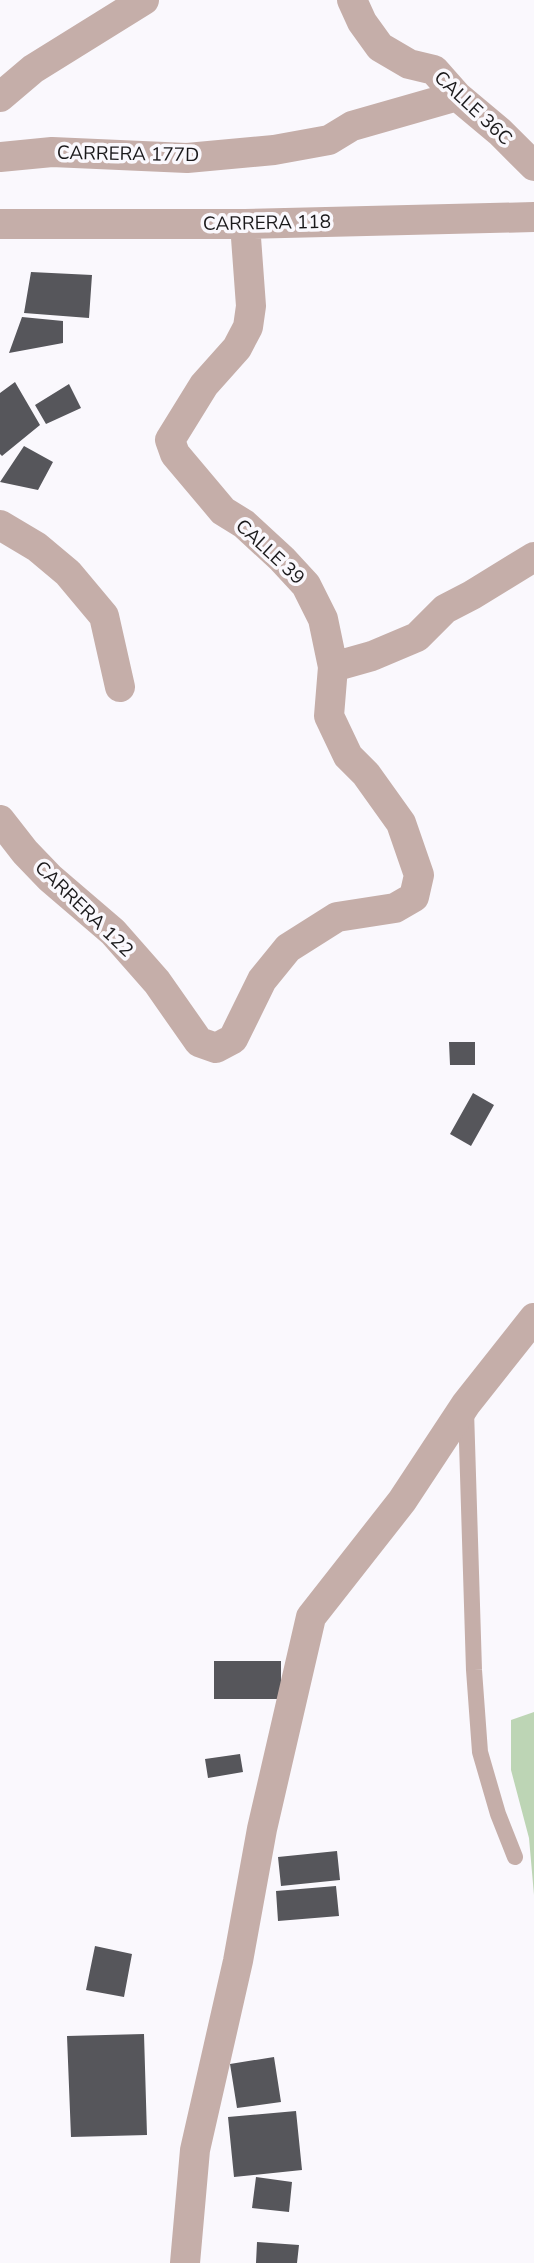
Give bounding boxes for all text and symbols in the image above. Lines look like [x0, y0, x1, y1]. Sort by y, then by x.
street label: CALLE 36C [428, 65, 518, 151]
street label: CARRERA 177D [57, 140, 199, 168]
street label: CARRERA 118 [203, 209, 331, 237]
street label: CALLE 39 [230, 513, 310, 591]
street label: CARRERA 122 [29, 855, 139, 963]

